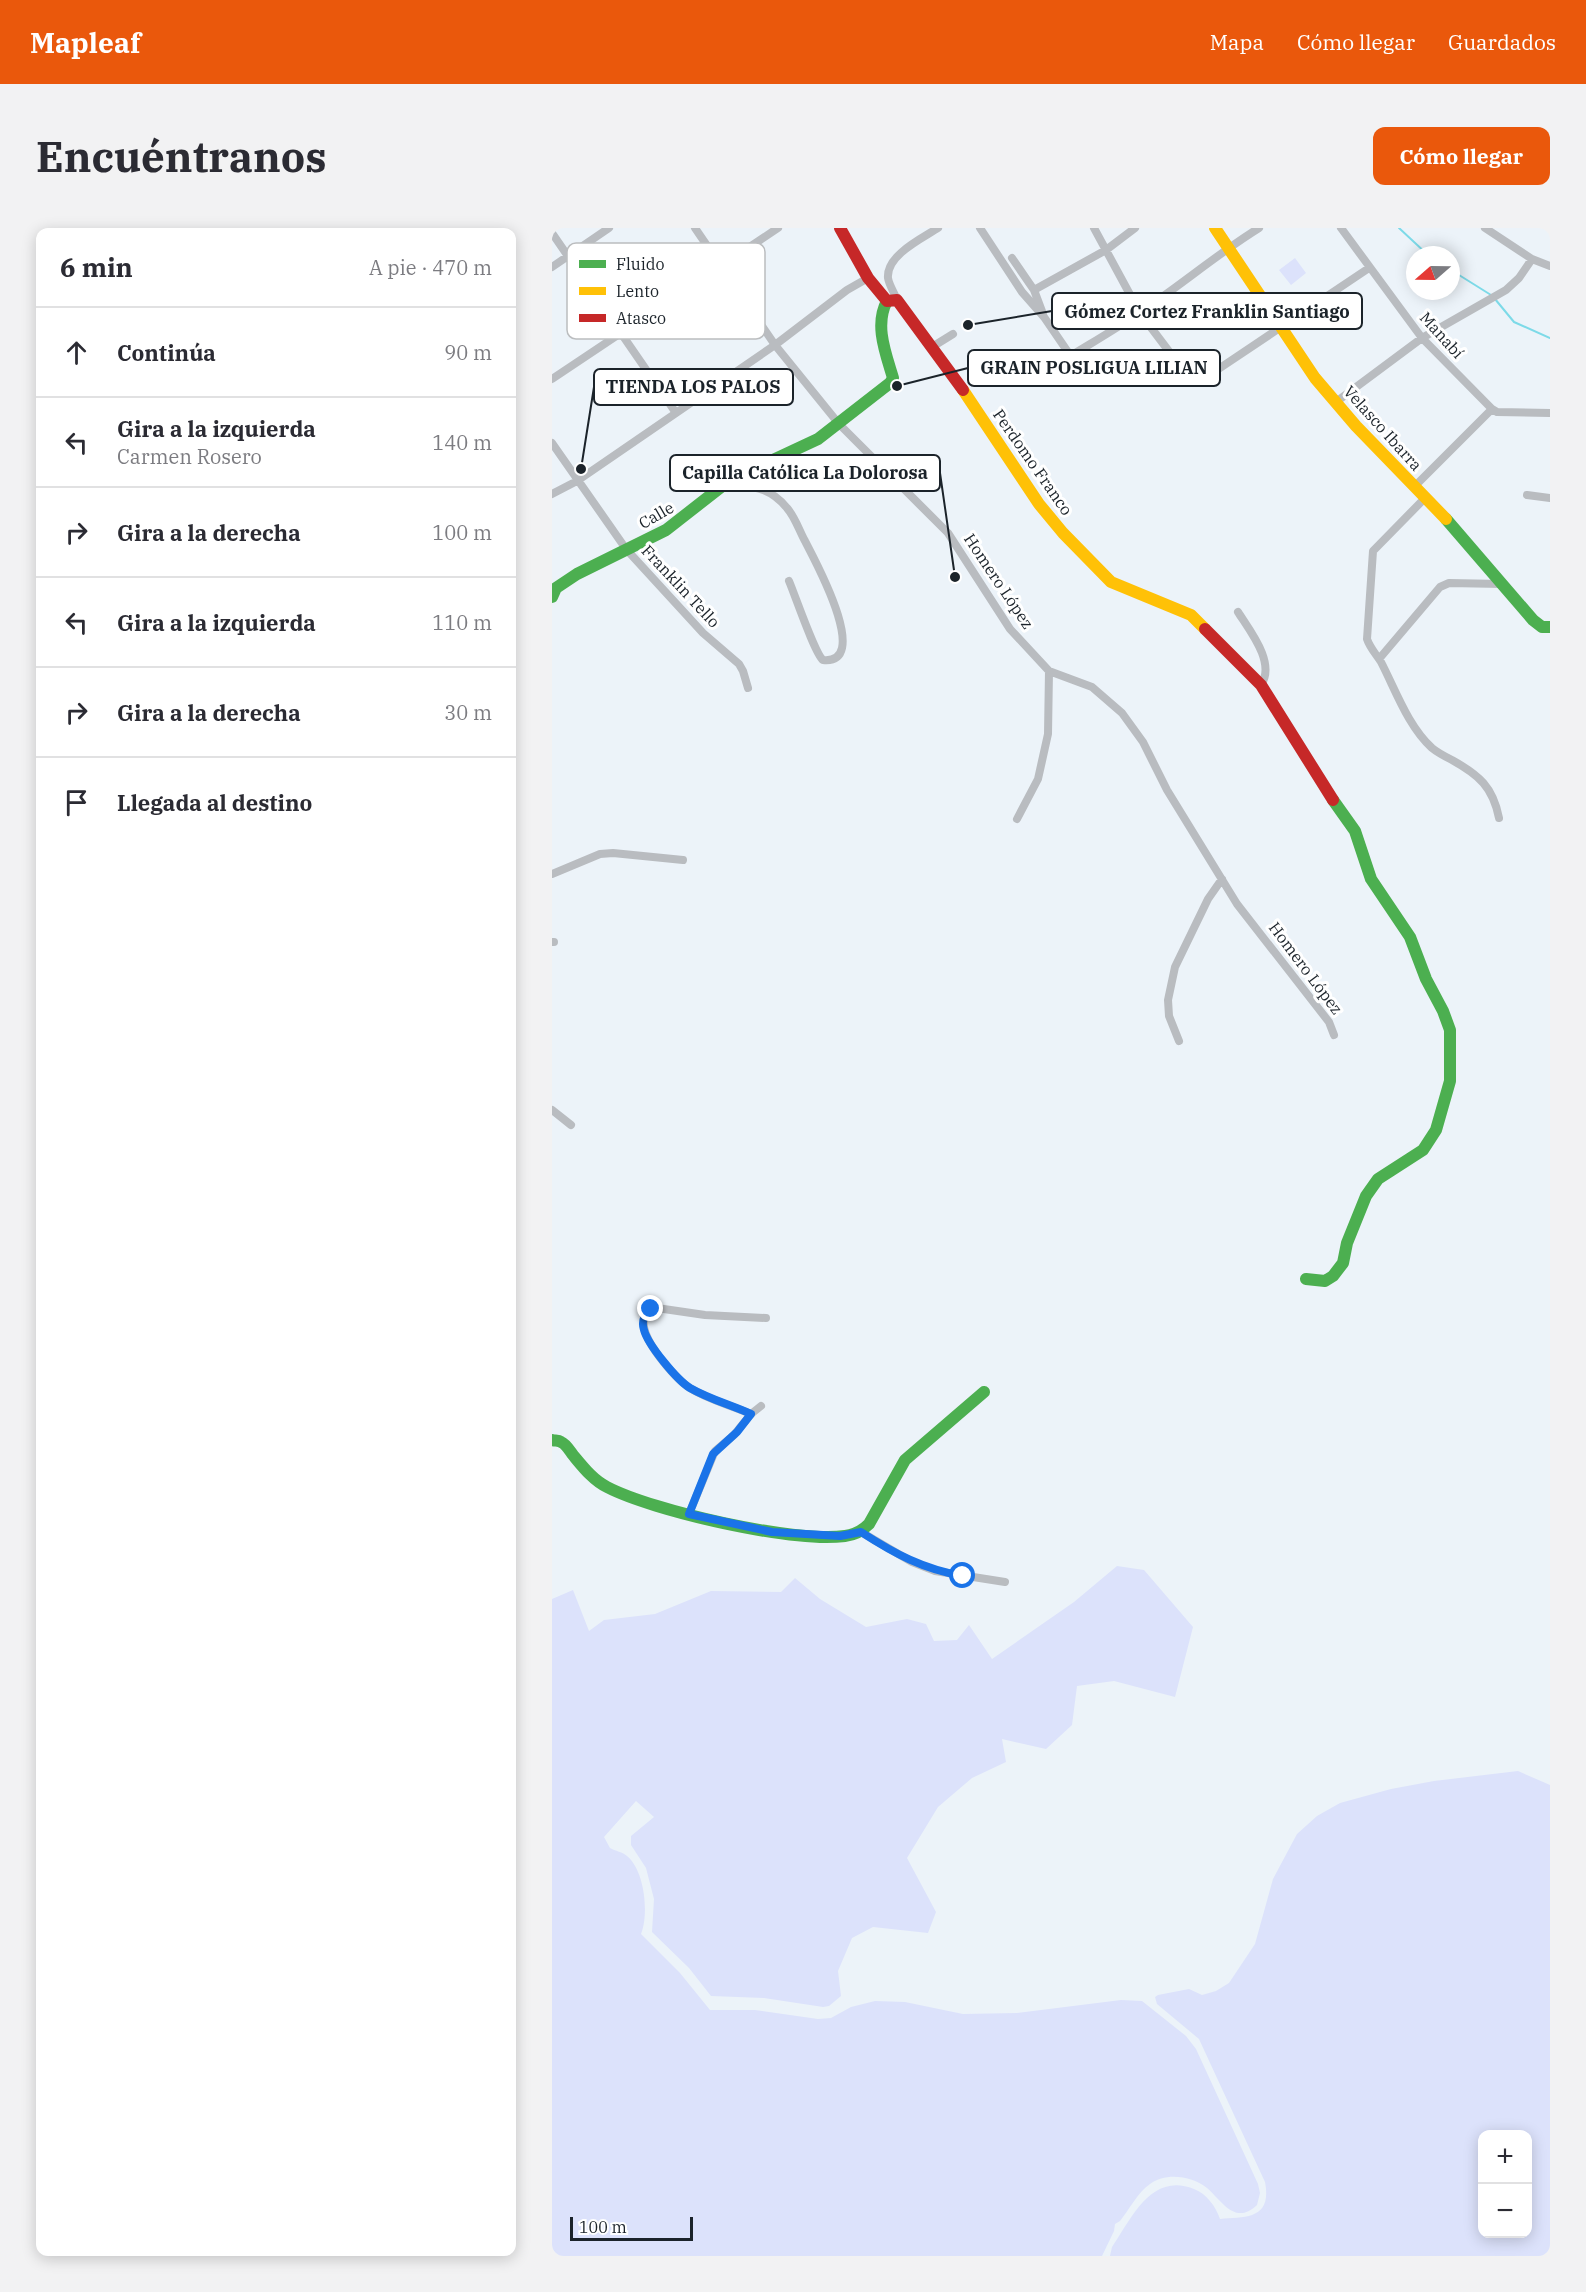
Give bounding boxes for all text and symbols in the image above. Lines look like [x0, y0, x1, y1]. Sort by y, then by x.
text: Mapleaf [30, 24, 141, 61]
text: Mapa [1210, 28, 1264, 56]
text: Cómo llegar [1297, 28, 1415, 56]
text: Guardados [1448, 28, 1556, 56]
button: Cómo llegar [1373, 127, 1550, 185]
text: Encuéntranos [36, 129, 327, 184]
legend [567, 243, 765, 339]
north arrow [1406, 246, 1460, 300]
text: 6 min [60, 250, 133, 284]
text: A pie · 470 m [369, 254, 492, 281]
text: Fluido [616, 254, 665, 274]
text: Lento [616, 281, 659, 301]
callout: Gómez Cortez Franklin Santiago [1052, 293, 1362, 329]
text: Gómez Cortez Franklin Santiago [1064, 300, 1350, 323]
street label: Manabí [1416, 307, 1468, 363]
text: Atasco [616, 308, 666, 328]
icon: ahead [60, 336, 93, 369]
text: Continúa [117, 338, 216, 367]
text: 90 m [444, 339, 492, 366]
callout: GRAIN POSLIGUA LILIAN [968, 350, 1220, 386]
text: GRAIN POSLIGUA LILIAN [980, 356, 1208, 379]
callout: TIENDA LOS PALOS [594, 369, 793, 405]
text: TIENDA LOS PALOS [606, 375, 780, 398]
street label: Velasco Ibarra [1340, 381, 1427, 475]
street label: Perdomo Franco [989, 405, 1077, 519]
text: Gira a la izquierda [117, 414, 316, 443]
icon: left [60, 426, 93, 459]
text: 140 m [432, 429, 492, 456]
text: Carmen Rosero [117, 443, 262, 470]
callout: Capilla Católica La Dolorosa [670, 455, 940, 491]
text: Capilla Católica La Dolorosa [682, 461, 928, 484]
street label: Calle [635, 497, 677, 533]
icon: right [60, 516, 93, 549]
text: Gira a la derecha [117, 518, 301, 547]
text: 100 m [432, 519, 492, 546]
street label: Homero López [960, 530, 1038, 632]
street label: Franklin Tello [638, 541, 724, 631]
icon: left [60, 606, 93, 639]
text: Gira a la izquierda [117, 608, 316, 637]
text: 110 m [432, 609, 492, 636]
icon: right [60, 696, 93, 729]
text: Gira a la derecha [117, 698, 301, 727]
text: 30 m [444, 699, 492, 726]
icon: arrive [60, 786, 93, 819]
text: Llegada al destino [117, 788, 312, 817]
street label: Homero López [1265, 918, 1347, 1018]
route end [637, 1295, 663, 1321]
route start [949, 1562, 975, 1588]
map controls [1478, 2130, 1532, 2238]
button: + [1478, 2130, 1532, 2184]
button: − [1478, 2184, 1532, 2238]
scale bar [570, 2214, 693, 2242]
text: 100 m [579, 2217, 627, 2237]

